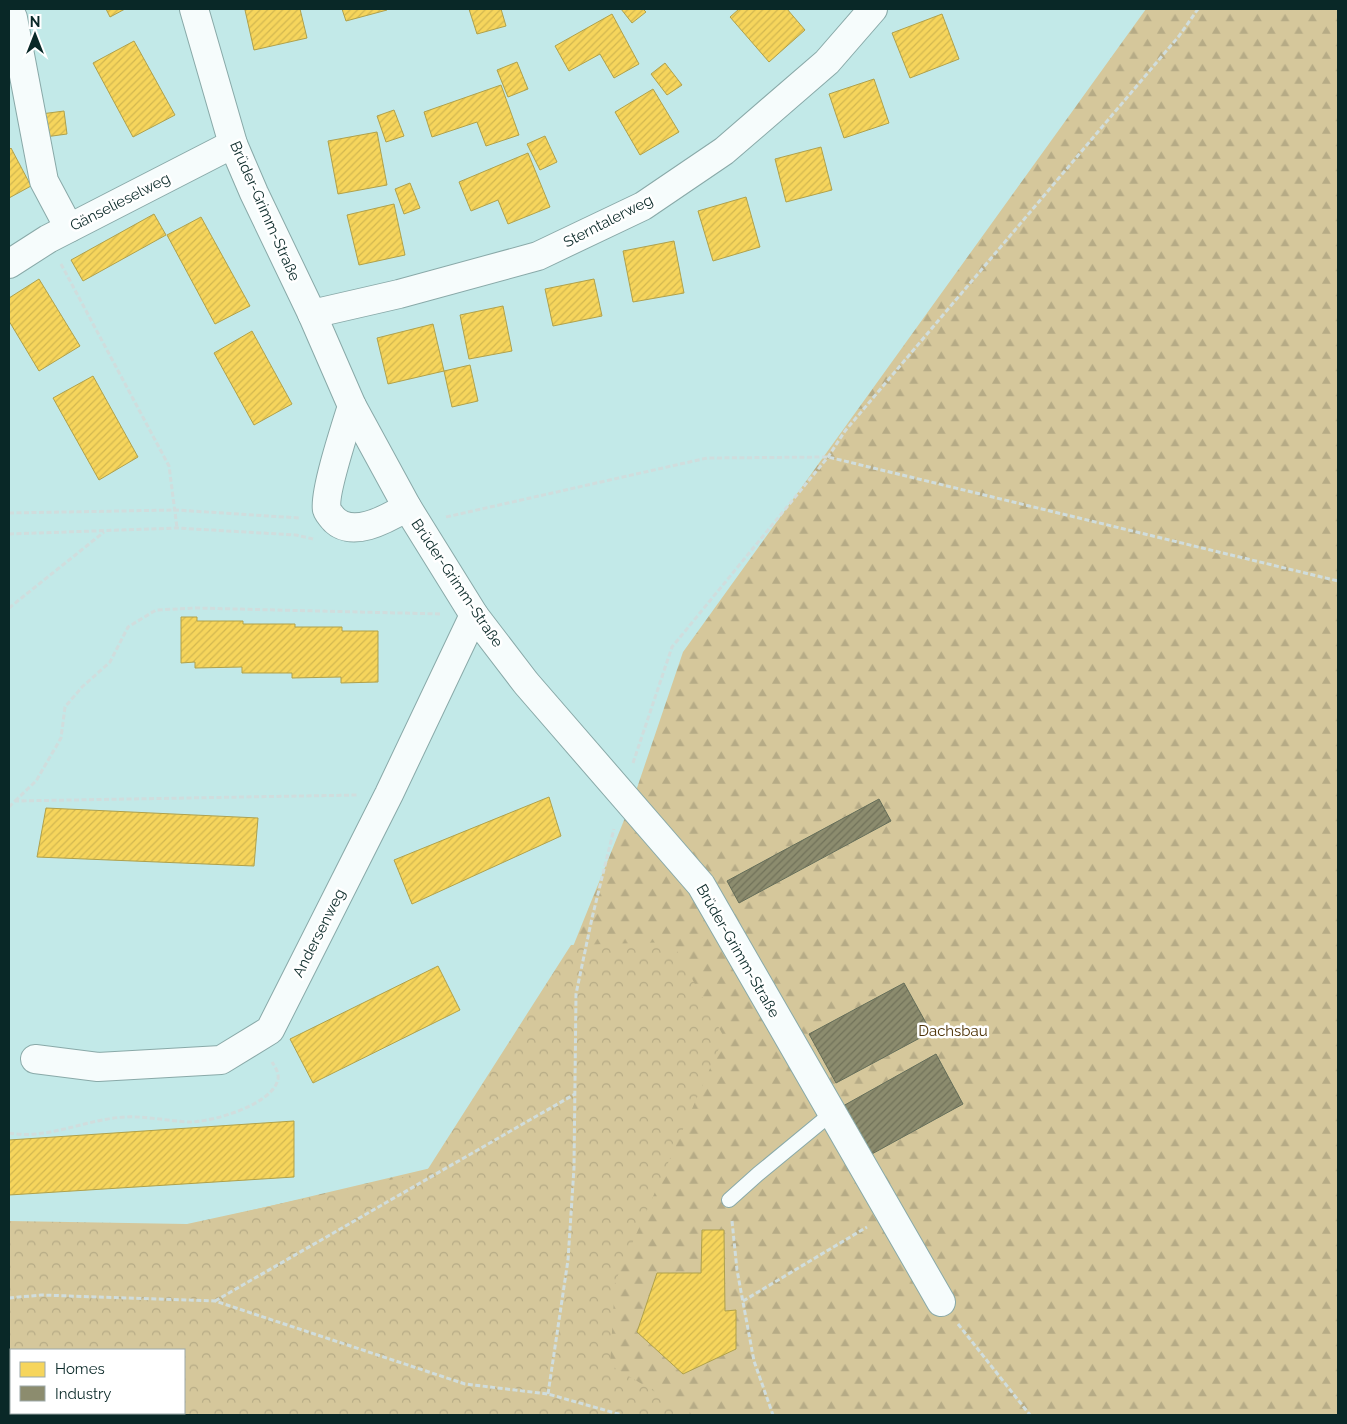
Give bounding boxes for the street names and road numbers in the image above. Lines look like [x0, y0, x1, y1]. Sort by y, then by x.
street label: Brüder-Grimm-Straße [226, 138, 304, 284]
street label: Gänselieselweg [67, 169, 173, 235]
street label: Sterntalerweg [560, 191, 656, 251]
street label: Brüder-Grimm-Straße [407, 515, 507, 651]
street label: Brüder-Grimm-Straße [692, 881, 784, 1021]
street label: Andersenweg [289, 886, 349, 980]

